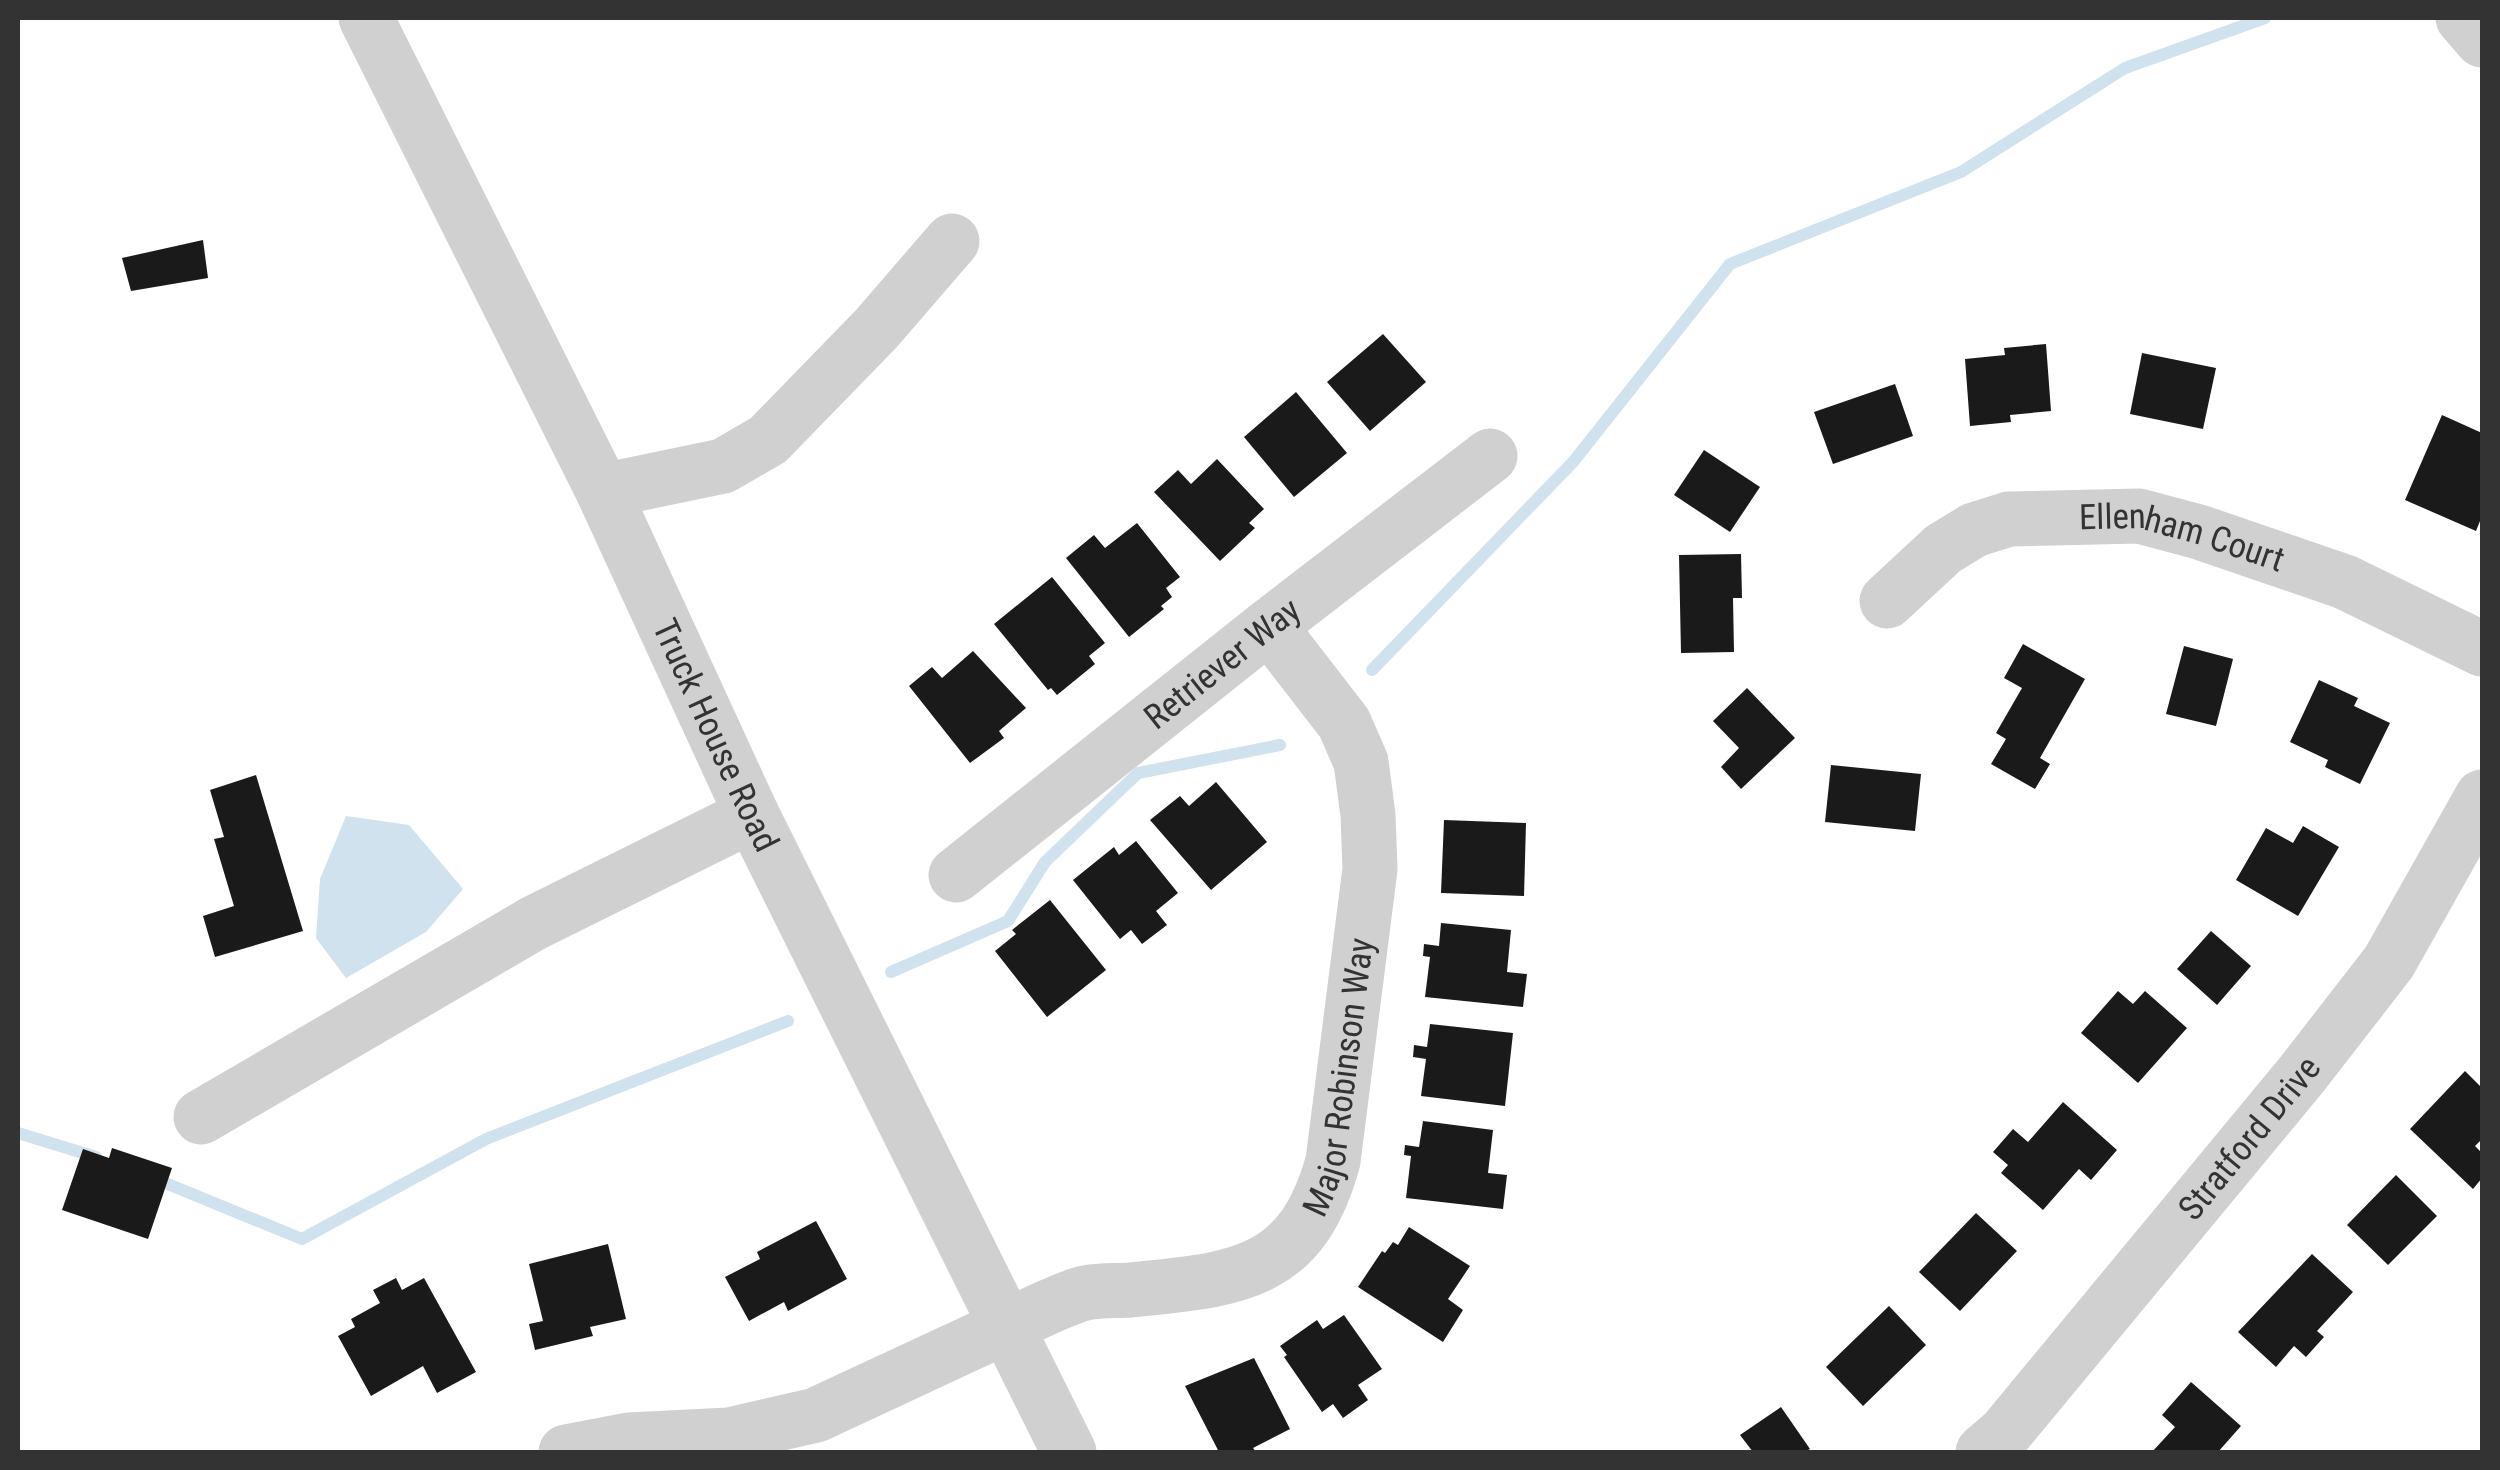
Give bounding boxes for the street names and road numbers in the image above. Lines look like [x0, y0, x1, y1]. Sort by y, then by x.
street label: Ellenham Court [2078, 496, 2290, 581]
street label: Retriever Way [1136, 590, 1309, 738]
street label: Truck House Road [644, 613, 787, 858]
street label: Major Robinson Way [1294, 936, 1382, 1223]
street label: Stratford Drive [2170, 1048, 2329, 1228]

